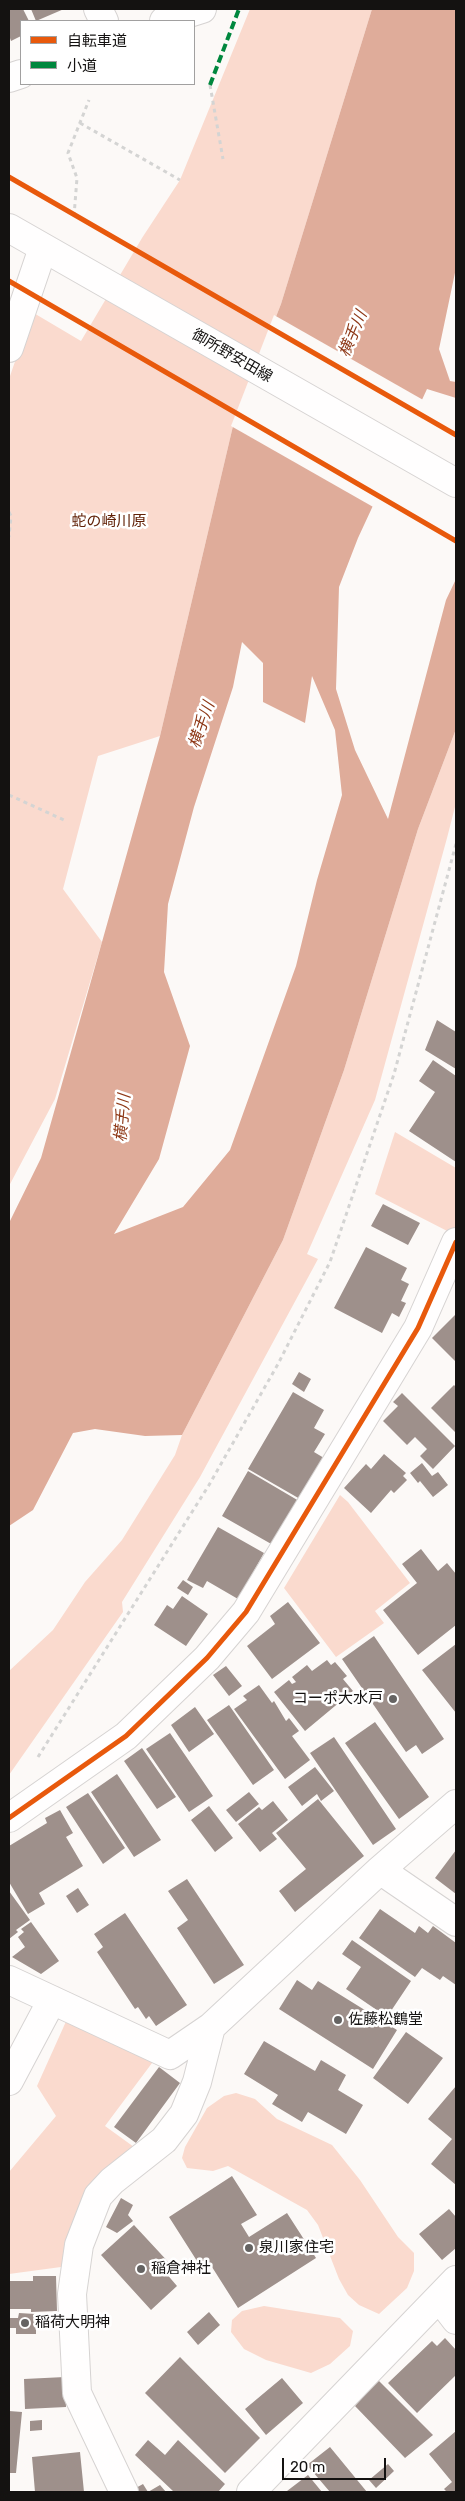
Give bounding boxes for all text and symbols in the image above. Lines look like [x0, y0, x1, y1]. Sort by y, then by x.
legend [20, 20, 195, 85]
text: 自転車道 [67, 32, 127, 50]
text: 小道 [67, 57, 97, 75]
water label: 横手川 [335, 308, 371, 360]
street label: 御所野安田線 [189, 326, 275, 386]
park label: 蛇の崎川原 [72, 513, 146, 531]
water label: 横手川 [185, 699, 219, 751]
water label: 横手川 [111, 1093, 135, 1143]
place label: コーポ大水戸 [293, 1690, 383, 1708]
marker: コーポ大水戸 [387, 1693, 399, 1705]
place label: 佐藤松鶴堂 [348, 2011, 423, 2029]
marker: 佐藤松鶴堂 [332, 2014, 344, 2026]
place label: 泉川家住宅 [259, 2239, 334, 2257]
marker: 泉川家住宅 [243, 2242, 255, 2254]
place label: 稲倉神社 [151, 2260, 211, 2278]
marker: 稲倉神社 [135, 2263, 147, 2275]
place label: 稲荷大明神 [35, 2314, 110, 2332]
marker: 稲荷大明神 [19, 2317, 31, 2329]
scale bar [285, 2448, 389, 2480]
text: 20 m [290, 2458, 325, 2476]

